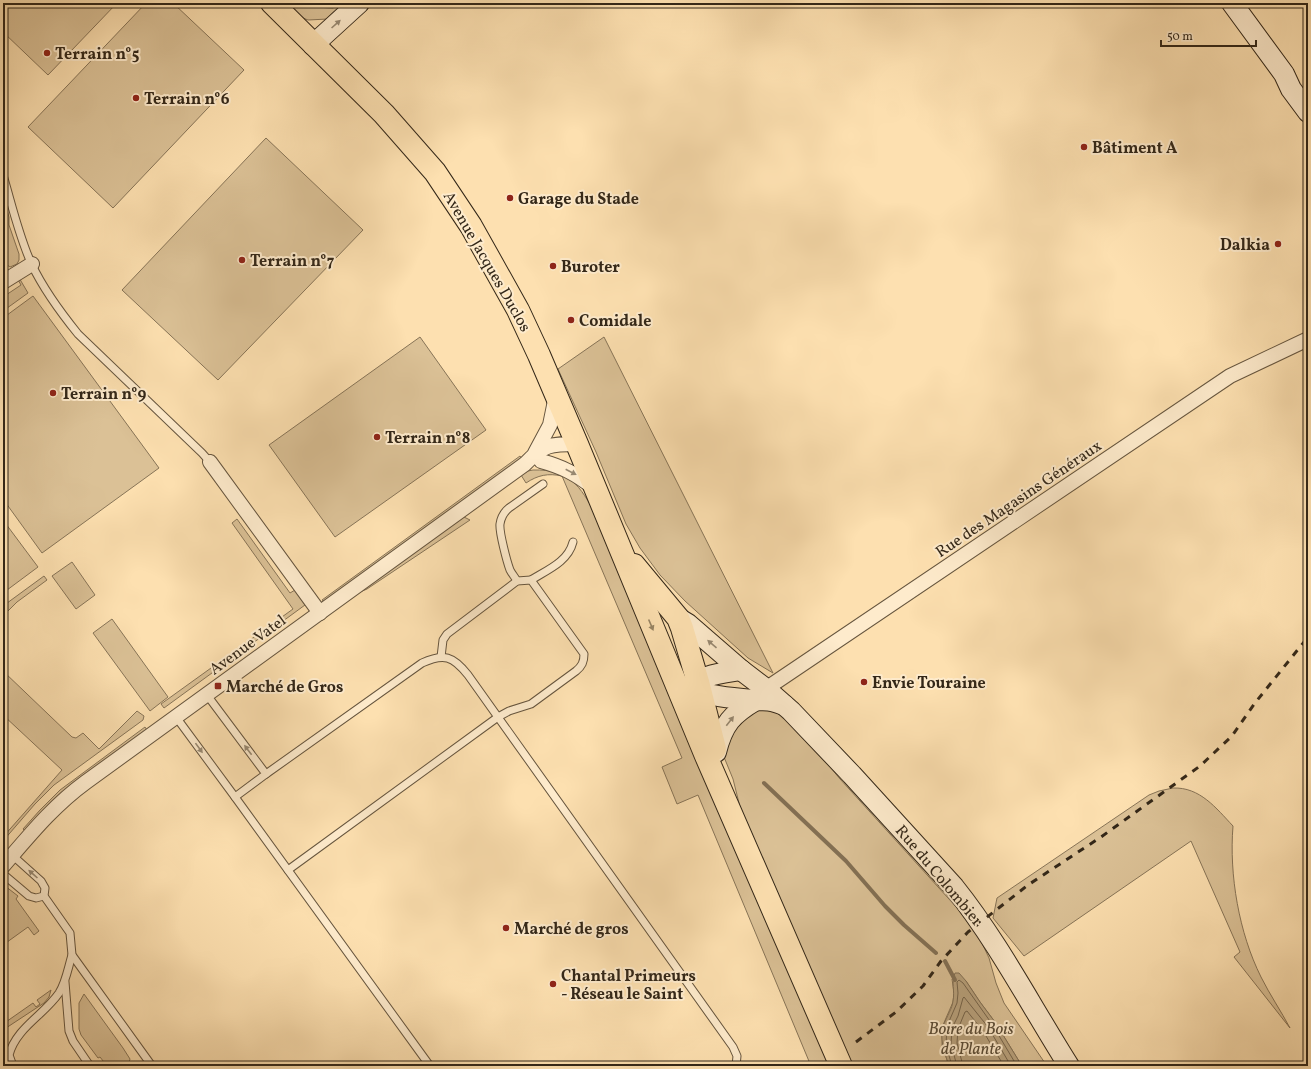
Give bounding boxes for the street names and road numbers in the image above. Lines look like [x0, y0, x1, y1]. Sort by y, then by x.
street label: Avenue Jacques Duclos [437, 188, 536, 336]
street label: Rue des Magasins Généraux [932, 436, 1107, 564]
street label: Avenue Vatel [205, 610, 291, 681]
street label: Rue du Colombier [890, 821, 988, 932]

